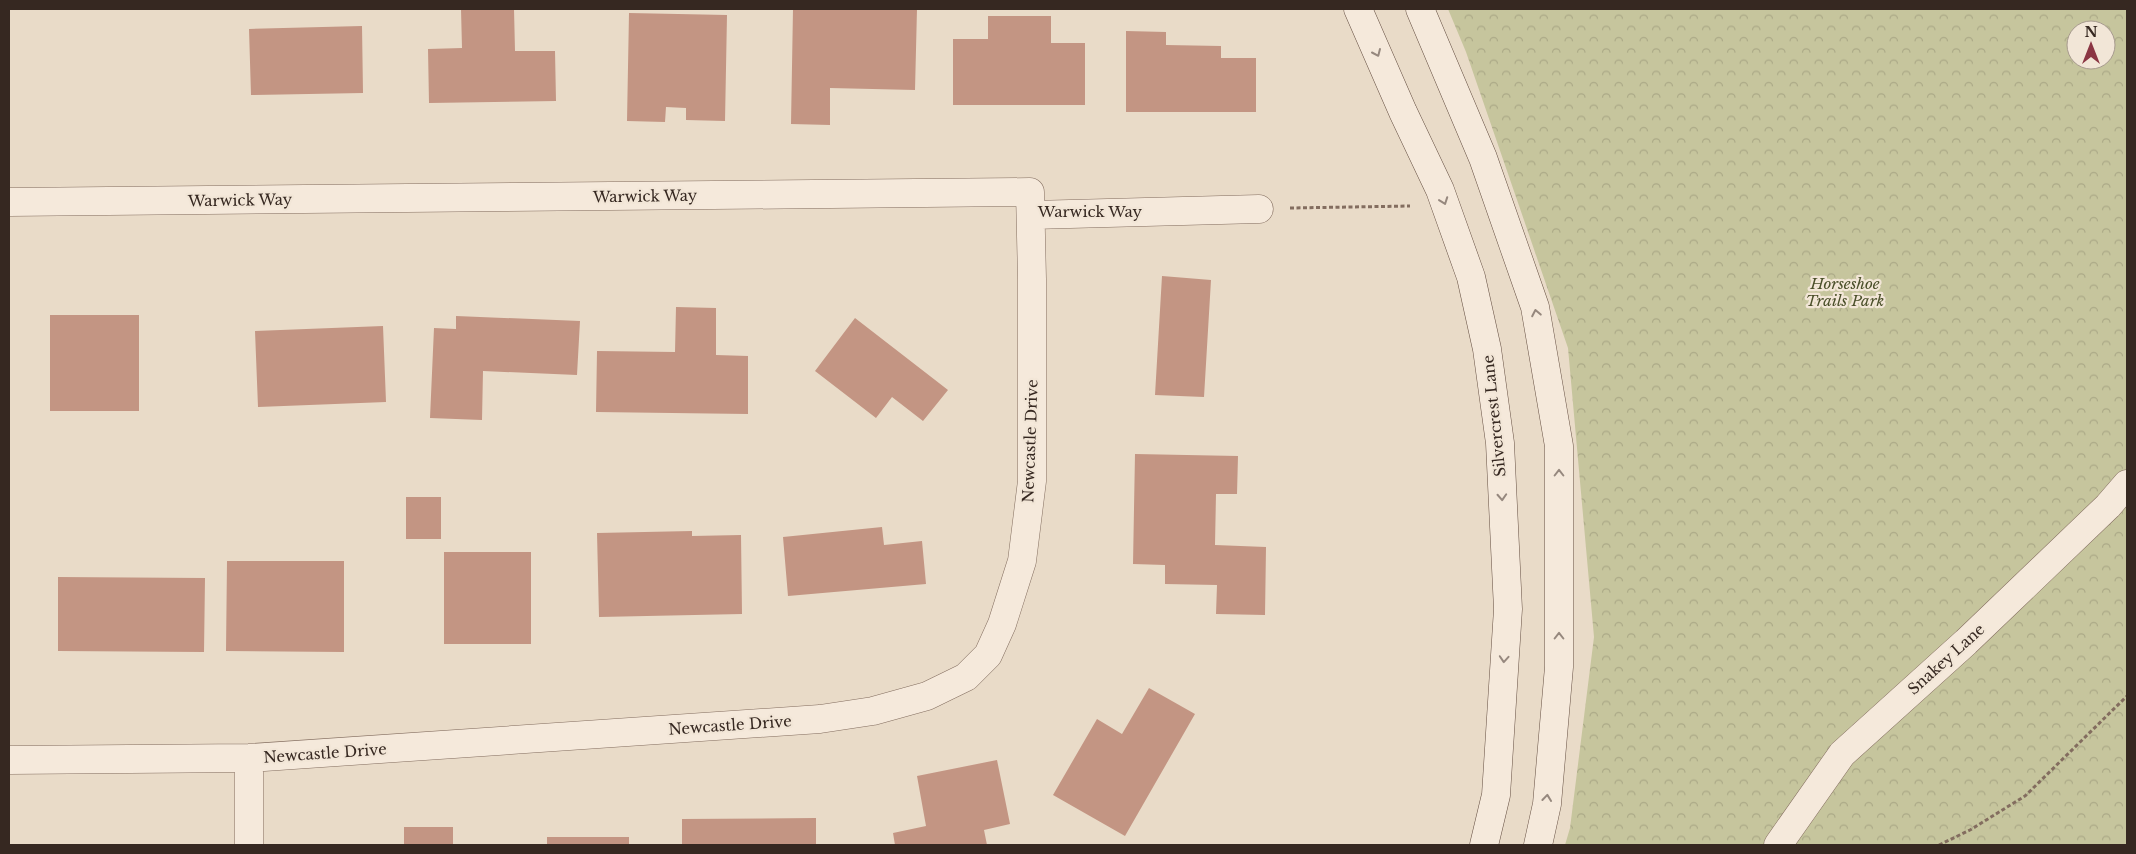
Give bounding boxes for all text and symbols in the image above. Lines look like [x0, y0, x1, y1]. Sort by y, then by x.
north arrow [2066, 20, 2116, 70]
text: N [2084, 23, 2098, 41]
one-way arrow [1371, 48, 1382, 57]
street label: Warwick Way [592, 186, 698, 206]
street label: Warwick Way [187, 190, 293, 210]
one-way arrow [1439, 197, 1449, 205]
street label: Warwick Way [1037, 202, 1143, 221]
park label: Horseshoe Trails Park [1806, 274, 1884, 310]
one-way arrow [1531, 308, 1541, 317]
street label: Silvercrest Lane [1478, 354, 1510, 478]
street label: Newcastle Drive [1018, 379, 1042, 503]
one-way arrow [1554, 469, 1564, 476]
one-way arrow [1497, 493, 1508, 501]
street label: Snakey Lane [1904, 619, 1988, 699]
one-way arrow [1554, 631, 1564, 639]
one-way arrow [1499, 655, 1510, 663]
street label: Newcastle Drive [668, 711, 792, 739]
street label: Newcastle Drive [263, 739, 387, 767]
one-way arrow [1541, 793, 1552, 801]

